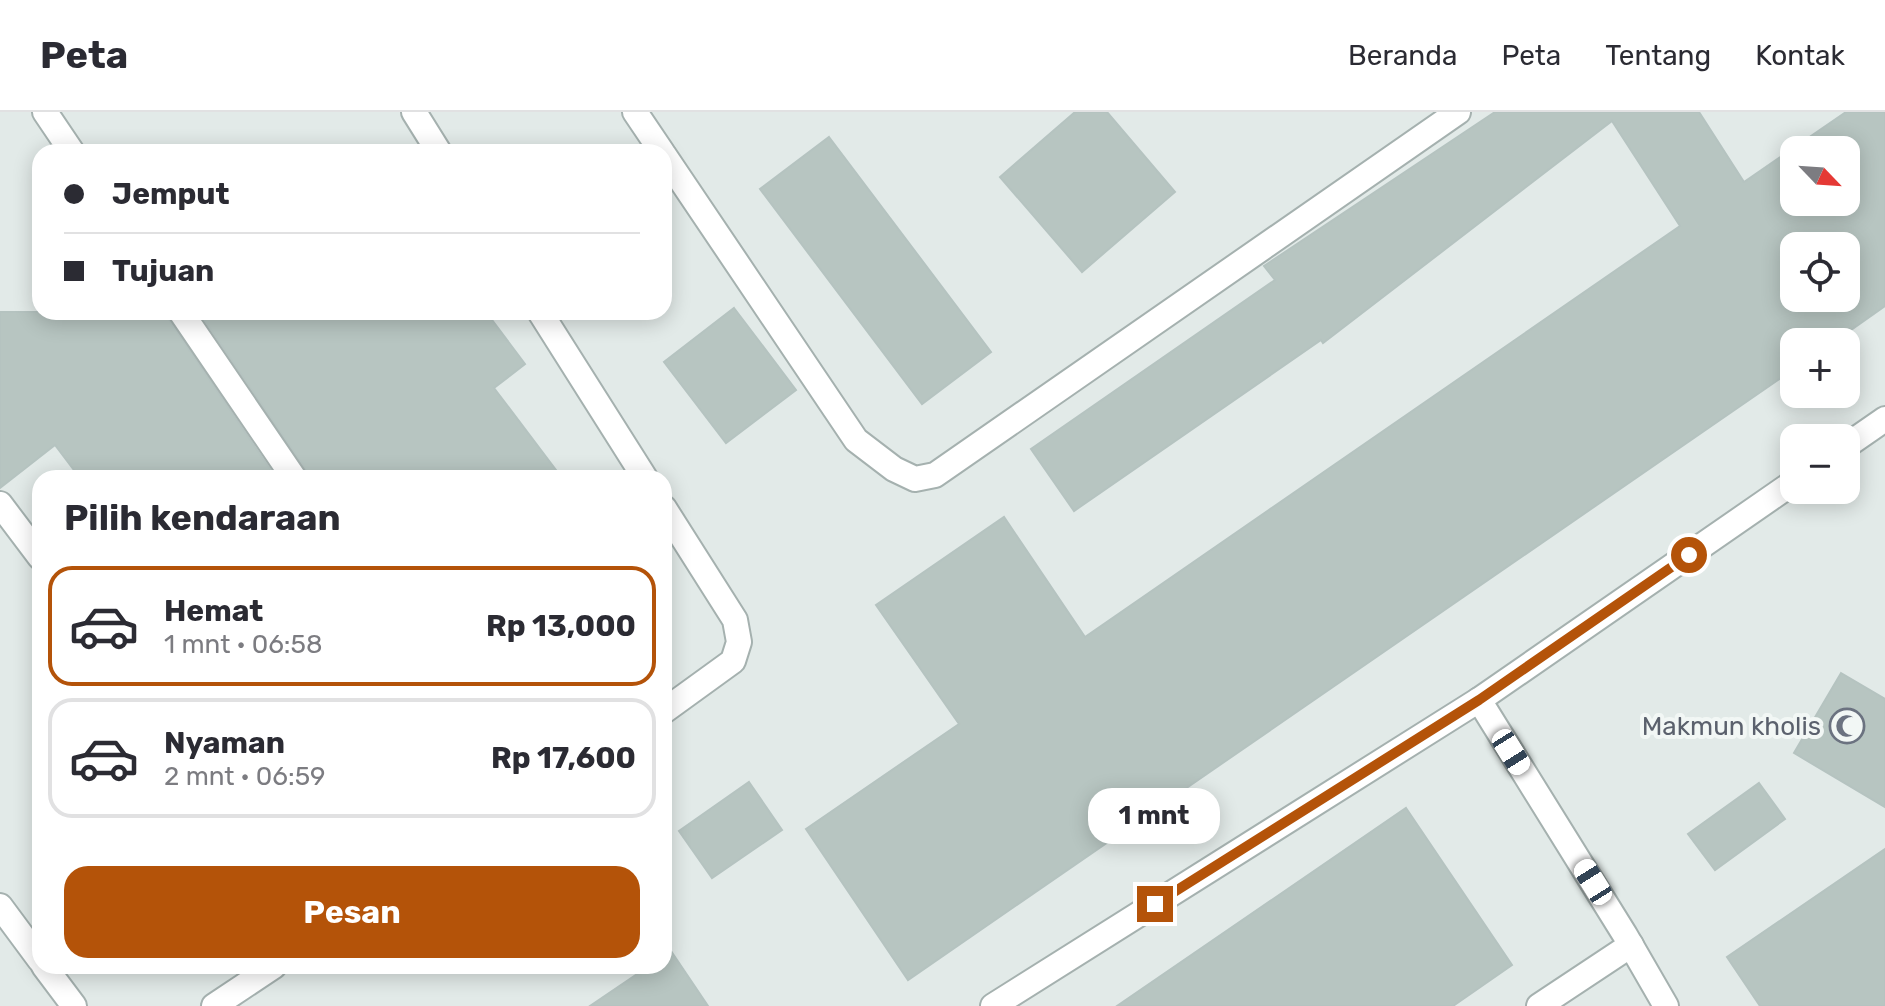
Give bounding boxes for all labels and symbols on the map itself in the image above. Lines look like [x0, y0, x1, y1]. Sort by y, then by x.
north arrow [1780, 136, 1860, 216]
route start [1671, 537, 1707, 573]
mosque icon: Makmun kholis [1828, 707, 1866, 745]
place label: Makmun kholis [1642, 711, 1821, 742]
car [1488, 725, 1534, 779]
callout: 1 mnt [1089, 788, 1221, 844]
car [1570, 855, 1616, 909]
route end [1137, 886, 1173, 922]

